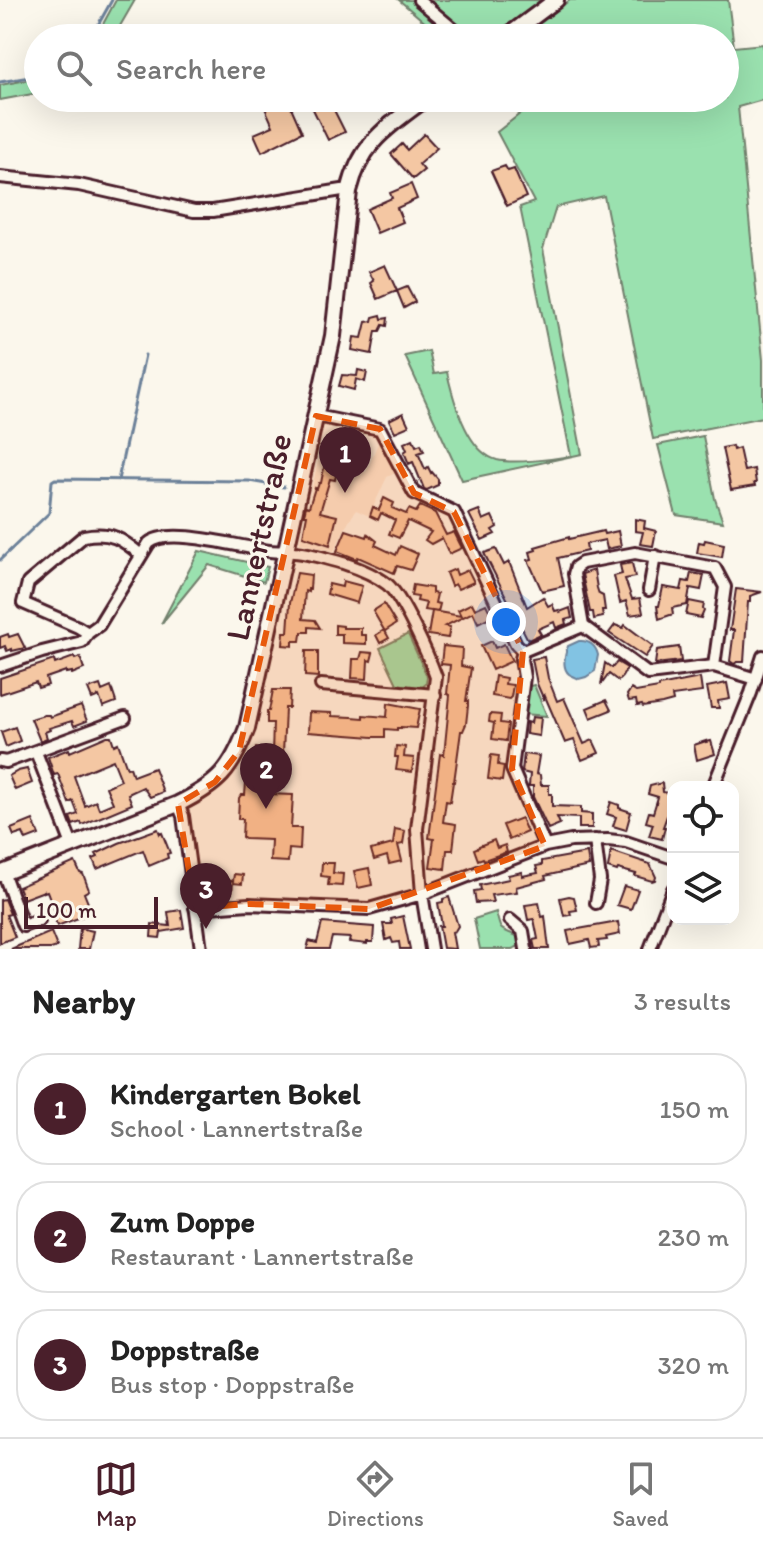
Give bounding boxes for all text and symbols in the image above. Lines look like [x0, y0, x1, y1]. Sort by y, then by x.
search box [24, 24, 739, 112]
icon: search [52, 46, 96, 90]
text: Search here [116, 50, 266, 87]
pin: 1 [319, 427, 371, 493]
street label: Lannertstraße [217, 430, 300, 644]
your location [486, 602, 526, 642]
pin: 2 [240, 743, 292, 809]
map controls [667, 781, 739, 925]
button: locate [667, 781, 739, 853]
button: layers [667, 853, 739, 925]
pin: 3 [180, 863, 232, 929]
scale bar [24, 893, 158, 929]
text: 100 m [36, 897, 97, 924]
text: Nearby [32, 981, 135, 1022]
text: 3 results [634, 985, 731, 1017]
text: Kindergarten Bokel [110, 1075, 360, 1112]
text: 1 [54, 1093, 66, 1125]
text: 150 m [660, 1093, 729, 1125]
text: School · Lannertstraße [110, 1112, 363, 1144]
text: Zum Doppe [110, 1203, 255, 1240]
text: 2 [53, 1221, 67, 1253]
text: 230 m [657, 1221, 729, 1253]
text: Restaurant · Lannertstraße [110, 1240, 414, 1272]
text: Doppstraße [110, 1331, 260, 1368]
text: 3 [53, 1349, 67, 1381]
text: 320 m [657, 1349, 729, 1381]
text: Bus stop · Doppstraße [110, 1368, 354, 1400]
tab: Map [94, 1457, 138, 1532]
tab: Directions [327, 1457, 424, 1532]
tab: Saved [612, 1457, 669, 1532]

